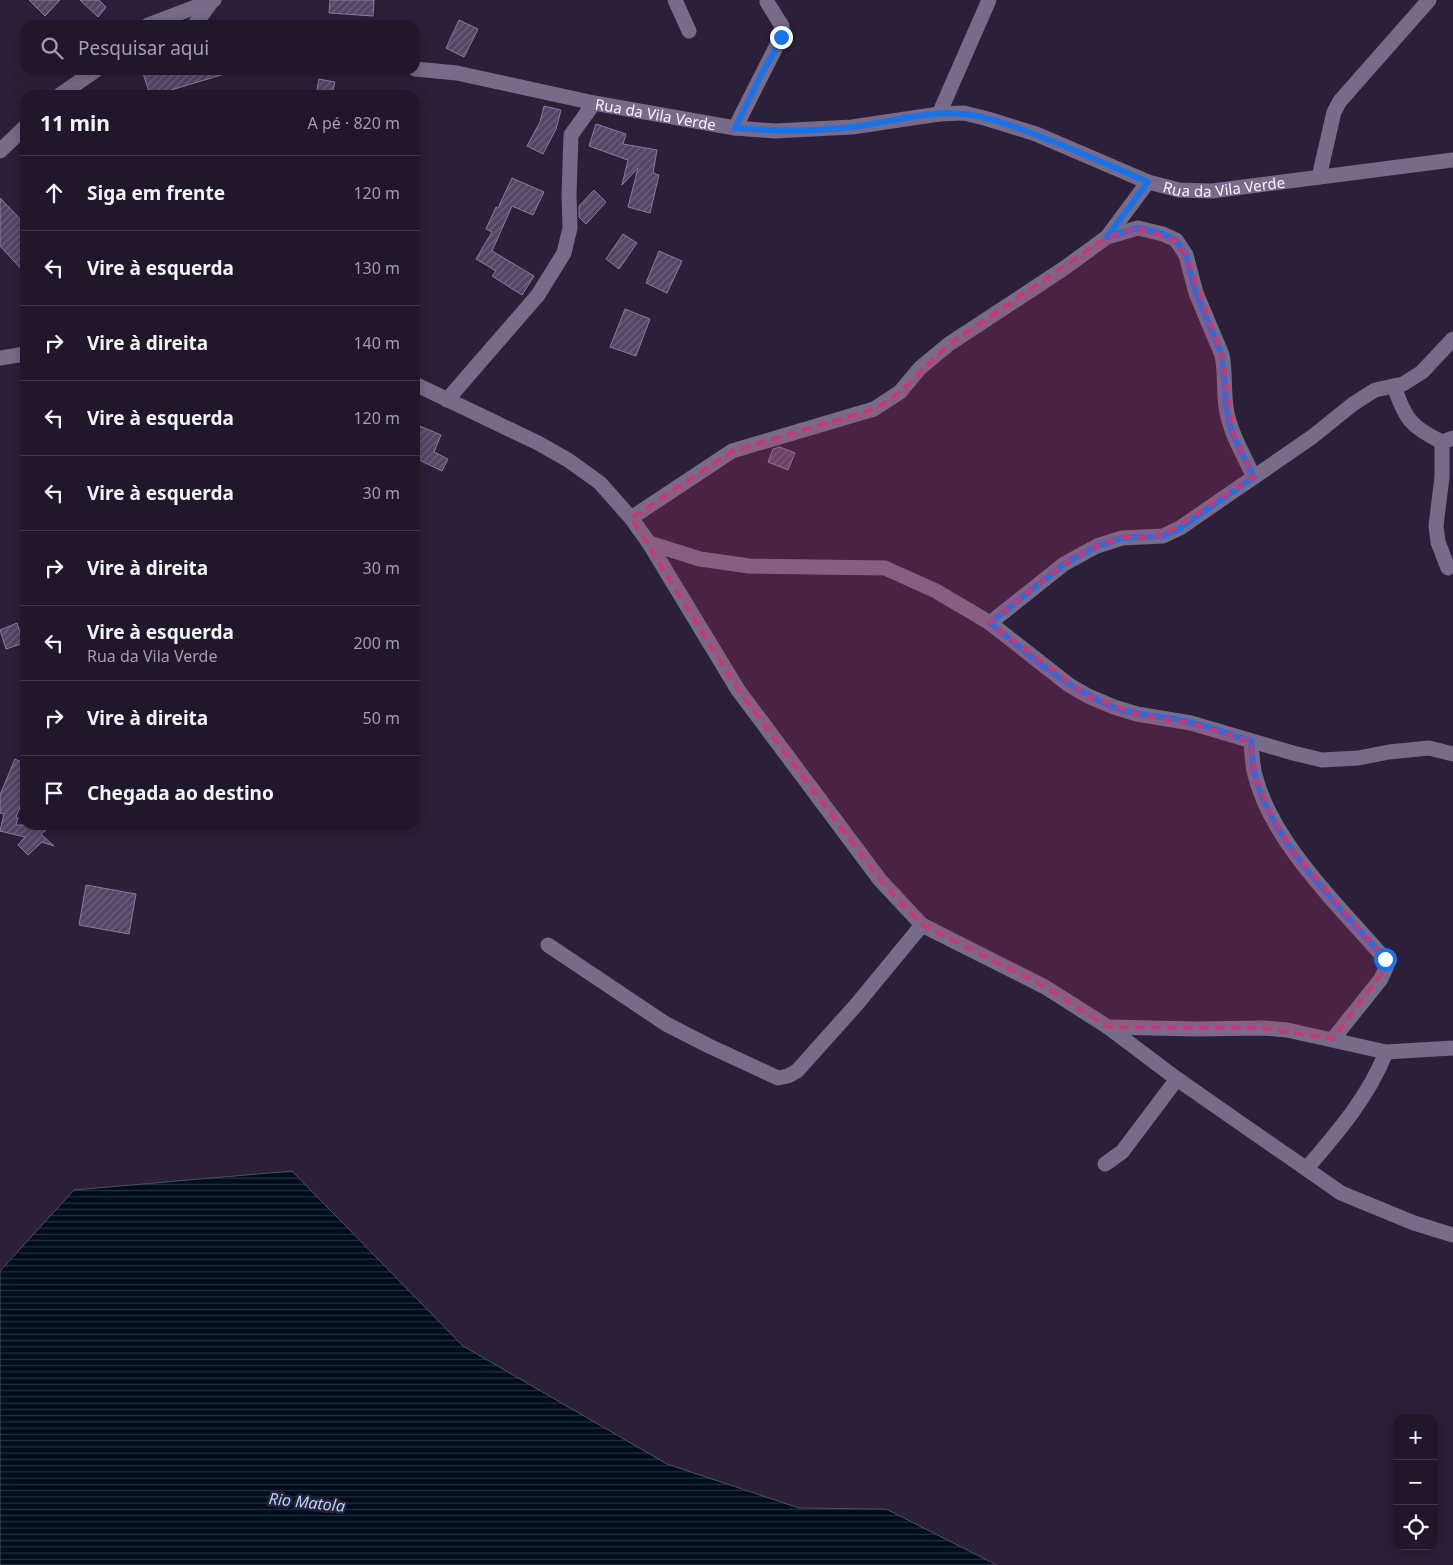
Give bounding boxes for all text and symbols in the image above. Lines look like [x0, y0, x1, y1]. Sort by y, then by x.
search box [20, 20, 420, 75]
route end [770, 26, 793, 49]
icon: search [38, 34, 66, 62]
text: Pesquisar aqui [78, 35, 209, 61]
street label: Rua da Vila Verde [594, 93, 718, 134]
text: 11 min [40, 109, 110, 137]
text: A pé · 820 m [308, 112, 400, 134]
street label: Rua da Vila Verde [1161, 172, 1286, 201]
icon: ahead [40, 179, 68, 207]
text: Siga em frente [87, 180, 225, 206]
text: 120 m [353, 182, 400, 204]
icon: left [40, 254, 68, 282]
text: Vire à esquerda [87, 255, 234, 281]
text: 130 m [353, 257, 400, 279]
icon: right [40, 329, 68, 357]
text: Vire à direita [87, 330, 208, 356]
text: 140 m [353, 332, 400, 354]
icon: left [40, 404, 68, 432]
text: Vire à esquerda [87, 405, 234, 431]
text: 120 m [353, 407, 400, 429]
icon: left [40, 479, 68, 507]
text: Vire à esquerda [87, 480, 234, 506]
text: 30 m [363, 482, 400, 504]
icon: right [40, 554, 68, 582]
text: Vire à direita [87, 555, 208, 581]
text: 30 m [363, 557, 400, 579]
text: Vire à esquerda [87, 619, 234, 645]
icon: left [40, 629, 68, 657]
text: 200 m [353, 632, 400, 654]
text: Rua da Vila Verde [87, 645, 217, 667]
icon: right [40, 704, 68, 732]
text: Vire à direita [87, 705, 208, 731]
text: 50 m [363, 707, 400, 729]
icon: arrive [40, 779, 68, 807]
text: Chegada ao destino [87, 780, 274, 806]
route start [1374, 948, 1397, 971]
map controls [1393, 1415, 1438, 1550]
button: + [1393, 1415, 1438, 1460]
button: − [1393, 1460, 1438, 1505]
water label: Rio Matola [268, 1487, 346, 1517]
button: locate [1393, 1505, 1438, 1550]

